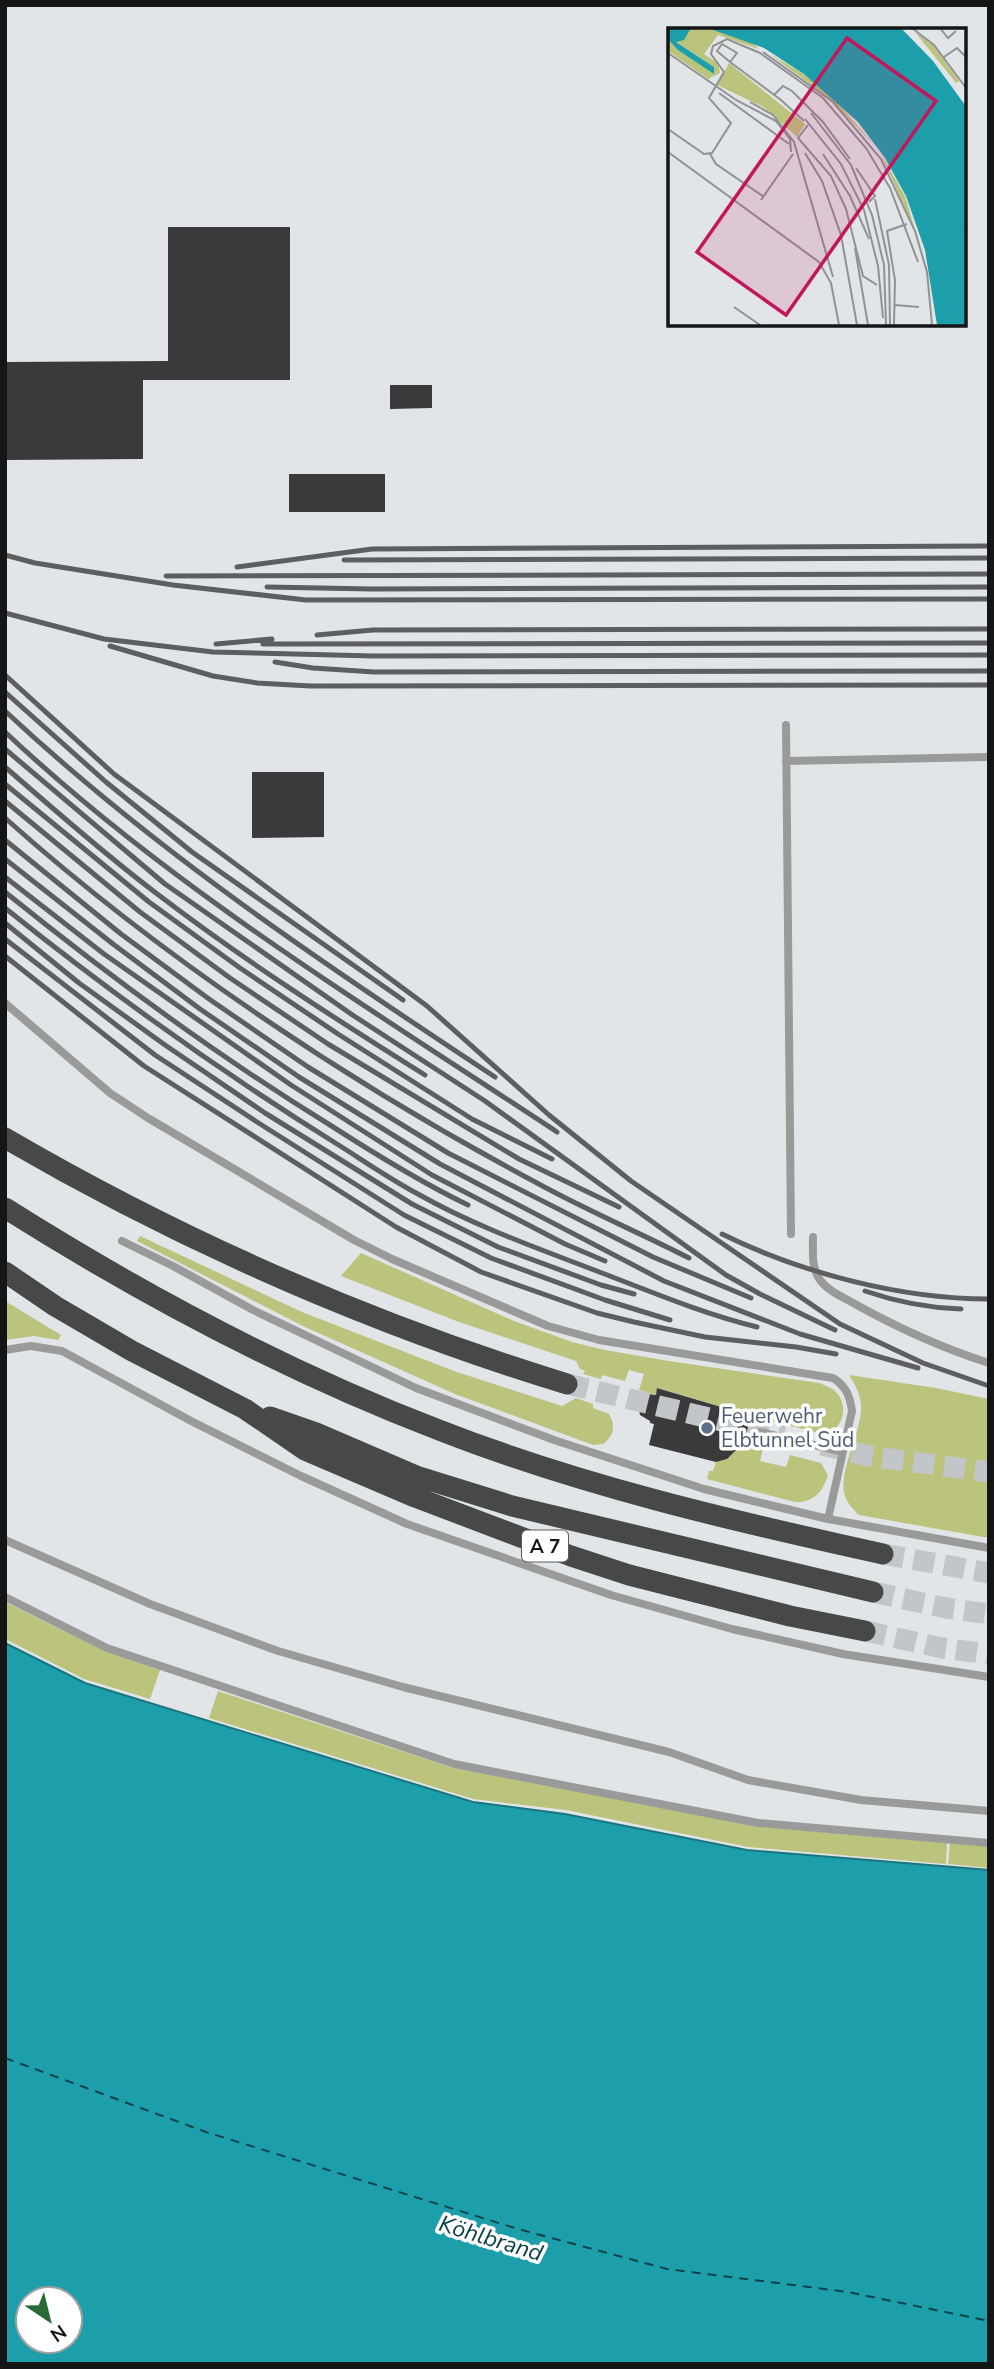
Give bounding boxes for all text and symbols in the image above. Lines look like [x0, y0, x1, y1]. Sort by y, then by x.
inset map [668, 28, 966, 326]
place label: Feuerwehr Elbtunnel Süd [721, 1402, 854, 1454]
marker: Feuerwehr Elbtunnel Süd [699, 1420, 715, 1436]
road number: A 7 [522, 1530, 568, 1562]
water label: Köhlbrand [435, 2208, 547, 2269]
north arrow [14, 2285, 84, 2355]
text: N [45, 2318, 71, 2348]

